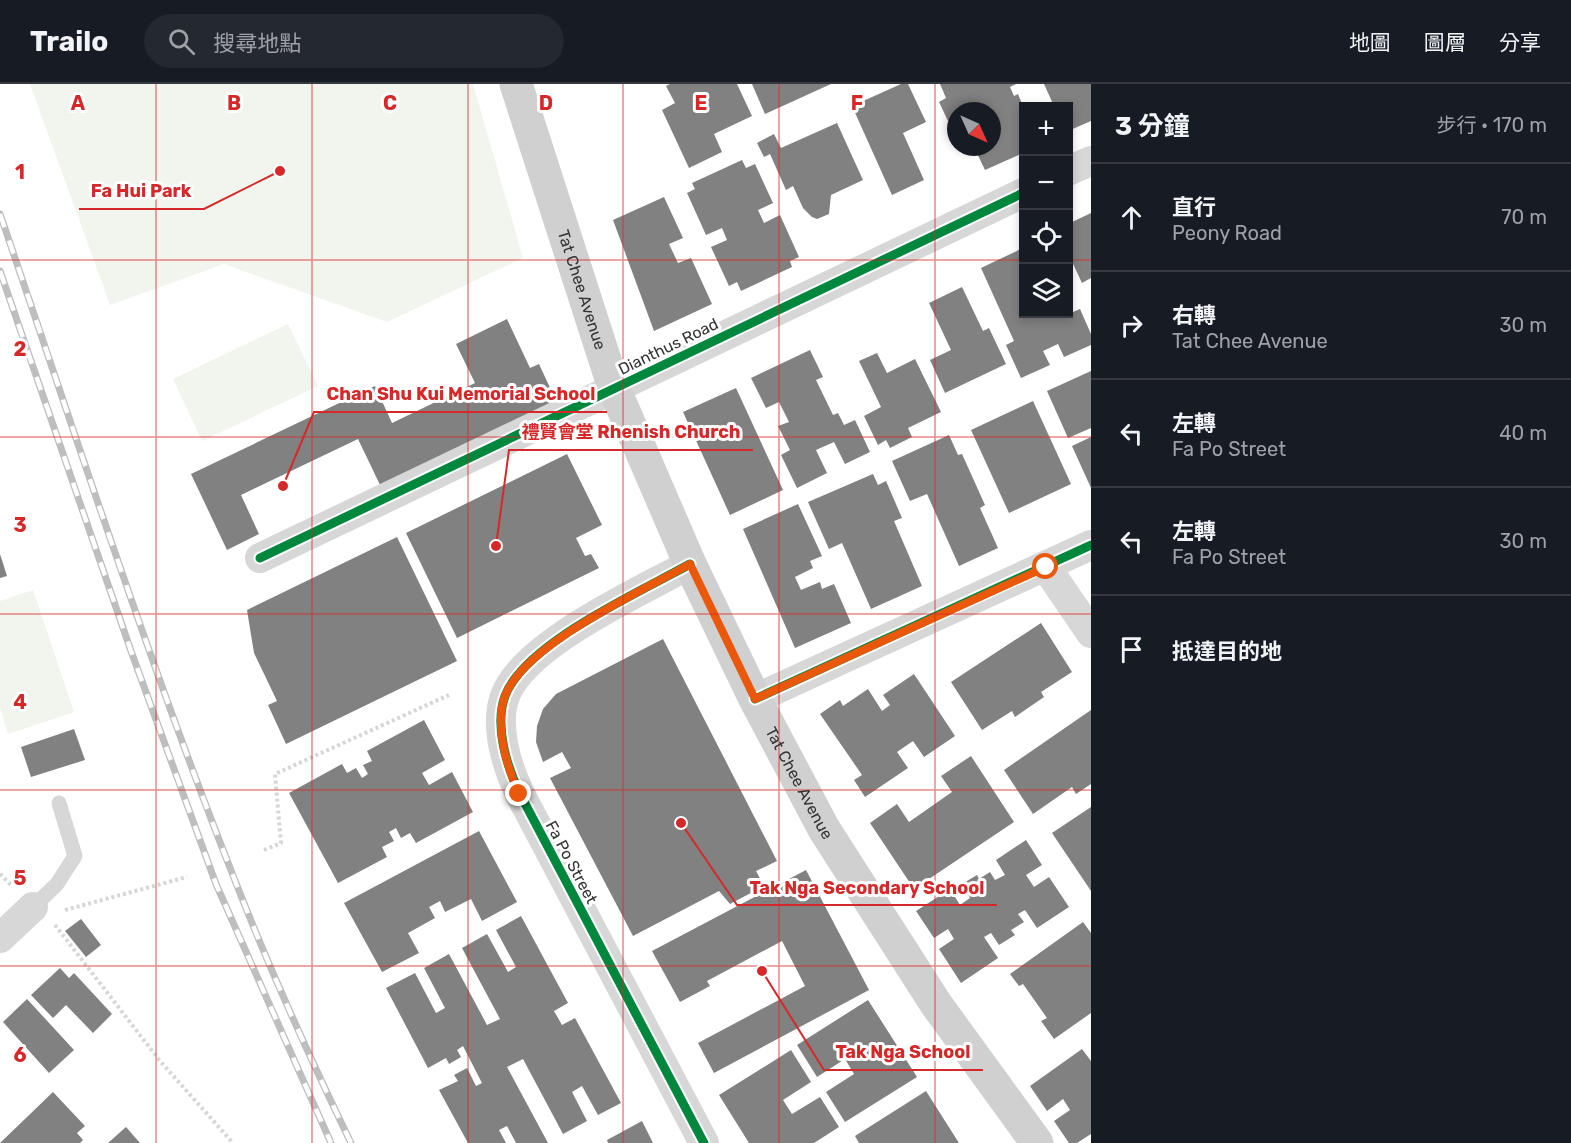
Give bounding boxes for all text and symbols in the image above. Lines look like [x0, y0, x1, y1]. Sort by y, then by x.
search box [144, 14, 564, 68]
text: Trailo [30, 25, 108, 58]
icon: search [165, 25, 198, 58]
text: 搜尋地點 [213, 30, 301, 57]
text: 地圖 [1349, 30, 1391, 55]
text: 圖層 [1424, 30, 1466, 55]
text: 分享 [1499, 30, 1541, 55]
text: A [71, 91, 86, 115]
text: B [227, 91, 241, 115]
text: C [383, 91, 397, 115]
text: D [539, 91, 553, 115]
text: E [695, 91, 707, 115]
text: F [851, 91, 863, 115]
north arrow [947, 102, 1001, 156]
map controls [1019, 102, 1073, 318]
button: + [1019, 102, 1073, 156]
text: 3 分鐘 [1115, 111, 1190, 142]
text: 步行 · 170 m [1436, 113, 1547, 137]
button: − [1019, 156, 1073, 210]
text: 1 [15, 160, 25, 184]
callout: Fa Hui Park [79, 173, 204, 209]
text: Fa Hui Park [91, 180, 192, 202]
text: 直行 [1172, 194, 1216, 221]
icon: ahead [1115, 201, 1148, 234]
text: 70 m [1501, 205, 1547, 229]
button: locate [1019, 210, 1073, 264]
text: Peony Road [1172, 221, 1282, 245]
street label: Tat Chee Avenue [554, 227, 610, 352]
button: layers [1019, 264, 1073, 318]
text: 右轉 [1172, 302, 1216, 329]
icon: right [1115, 309, 1148, 342]
text: 30 m [1500, 313, 1547, 337]
street label: Dianthus Road [615, 314, 721, 379]
text: Tat Chee Avenue [1172, 329, 1328, 353]
text: 2 [14, 337, 27, 361]
callout: Chan Shu Kui Memorial School [314, 376, 607, 412]
text: Chan Shu Kui Memorial School [327, 383, 595, 405]
text: 左轉 [1172, 410, 1216, 437]
callout: 禮賢會堂 Rhenish Church [509, 414, 753, 450]
icon: left [1115, 417, 1148, 450]
text: 禮賢會堂 Rhenish Church [521, 421, 741, 443]
text: 40 m [1499, 421, 1547, 445]
text: Fa Po Street [1172, 437, 1286, 461]
text: 3 [13, 513, 27, 537]
text: 左轉 [1172, 518, 1216, 545]
icon: left [1115, 525, 1148, 558]
text: 30 m [1500, 529, 1547, 553]
text: Fa Po Street [1172, 545, 1286, 569]
route start [1032, 553, 1058, 579]
icon: arrive [1115, 633, 1148, 666]
text: 抵達目的地 [1172, 638, 1282, 665]
text: 4 [13, 690, 27, 714]
street label: Tat Chee Avenue [762, 724, 837, 843]
route end [505, 780, 531, 806]
street label: Fa Po Street [542, 818, 601, 907]
text: 5 [14, 866, 27, 890]
callout: Tak Nga Secondary School [737, 869, 997, 905]
text: Tak Nga Secondary School [750, 877, 984, 899]
callout: Tak Nga School [824, 1034, 983, 1070]
text: Tak Nga School [836, 1041, 970, 1063]
text: 6 [13, 1043, 27, 1067]

